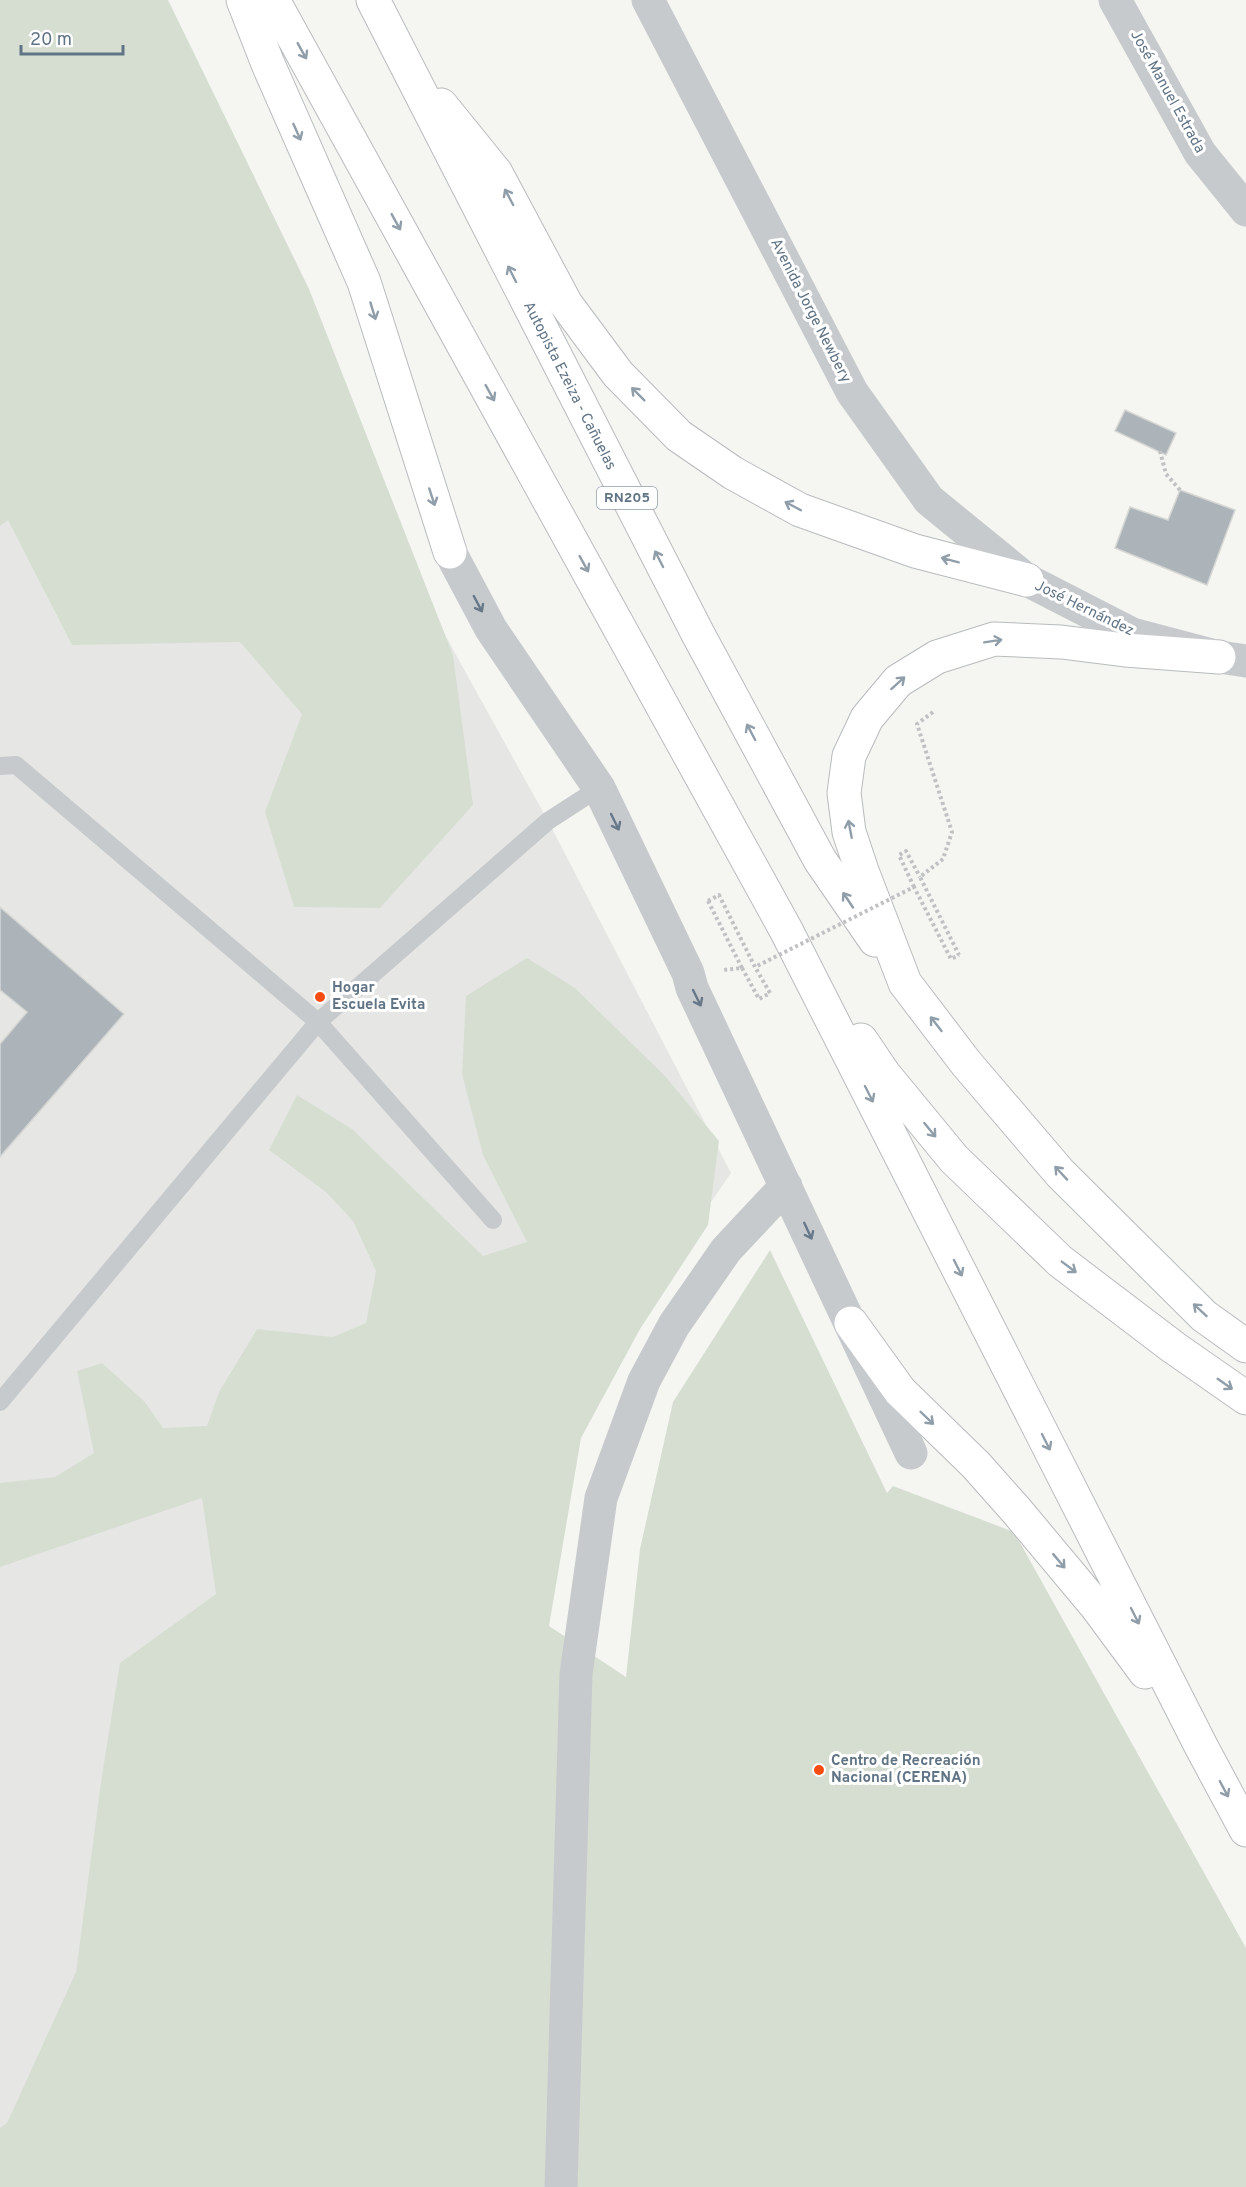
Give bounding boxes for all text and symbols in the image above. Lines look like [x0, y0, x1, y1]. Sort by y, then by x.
scale bar [21, 18, 123, 56]
street label: José Manuel Estrada [1125, 27, 1209, 157]
text: 20 m [30, 29, 72, 52]
one-way arrow [296, 42, 308, 59]
one-way arrow [292, 122, 304, 140]
one-way arrow [503, 188, 514, 206]
one-way arrow [390, 213, 402, 230]
street label: Avenida Jorge Newbery [765, 236, 855, 386]
one-way arrow [506, 266, 518, 283]
street label: Autopista Ezeiza - Cañuelas [518, 298, 620, 474]
one-way arrow [368, 301, 379, 320]
one-way arrow [484, 384, 496, 401]
one-way arrow [631, 386, 645, 401]
one-way arrow [427, 487, 438, 506]
road number: RN205 [597, 487, 657, 509]
one-way arrow [785, 500, 803, 511]
one-way arrow [653, 551, 664, 569]
one-way arrow [579, 554, 590, 572]
one-way arrow [941, 554, 960, 566]
street label: José Hernández [1031, 577, 1137, 641]
one-way arrow [472, 595, 484, 613]
one-way arrow [983, 635, 1002, 646]
one-way arrow [890, 676, 905, 690]
one-way arrow [745, 723, 756, 741]
one-way arrow [610, 812, 622, 830]
one-way arrow [844, 820, 855, 840]
one-way arrow [842, 893, 854, 909]
place label: Hogar Escuela Evita [332, 979, 425, 1015]
one-way arrow [691, 989, 703, 1007]
marker: Hogar Escuela Evita [313, 990, 327, 1004]
one-way arrow [930, 1016, 943, 1032]
one-way arrow [864, 1085, 876, 1103]
one-way arrow [924, 1122, 937, 1138]
one-way arrow [1054, 1166, 1068, 1181]
one-way arrow [802, 1222, 814, 1240]
one-way arrow [952, 1259, 964, 1276]
one-way arrow [1060, 1261, 1076, 1274]
one-way arrow [1192, 1303, 1207, 1318]
one-way arrow [1217, 1378, 1233, 1390]
one-way arrow [919, 1410, 934, 1424]
one-way arrow [1040, 1433, 1052, 1450]
one-way arrow [1052, 1553, 1066, 1568]
one-way arrow [1129, 1606, 1141, 1624]
place label: Centro de Recreación Nacional (CERENA) [831, 1752, 981, 1788]
marker: Centro de Recreación Nacional (CERENA) [812, 1763, 826, 1777]
one-way arrow [1219, 1779, 1230, 1797]

